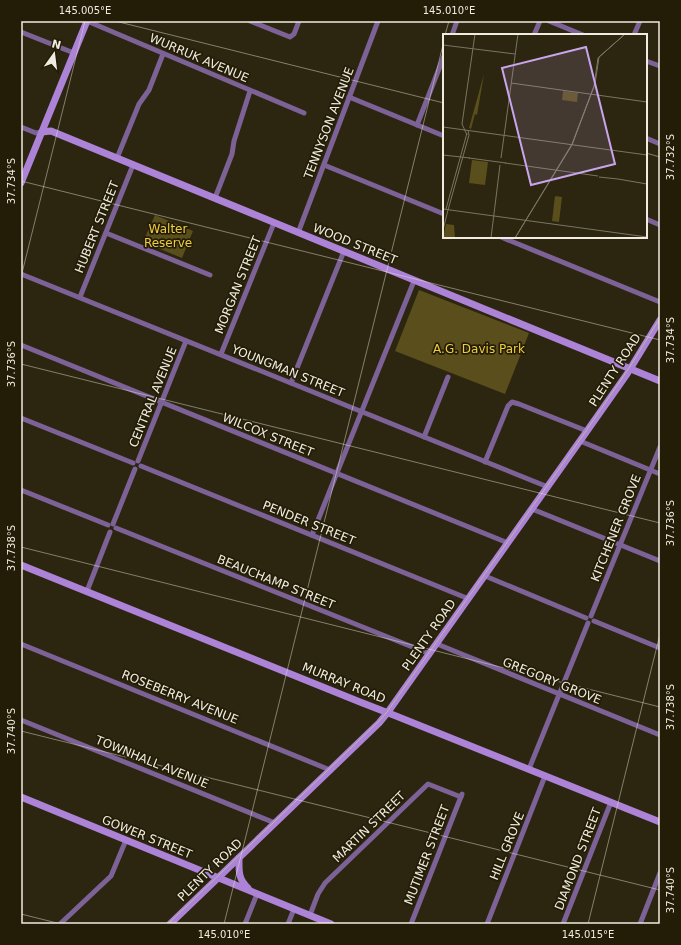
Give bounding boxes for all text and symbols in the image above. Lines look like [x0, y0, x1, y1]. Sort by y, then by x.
text: 145.005°E [59, 5, 111, 16]
text: 145.010°E [423, 5, 475, 16]
street label: WURRUK AVENUE [147, 31, 251, 85]
north arrow [34, 34, 74, 74]
inset map [443, 34, 647, 238]
text: N [50, 37, 62, 52]
street label: TENNYSON AVENUE [301, 65, 357, 182]
text: 37.732°S [665, 134, 676, 180]
text: 37.734°S [6, 158, 17, 204]
street label: HUBERT STREET [72, 178, 122, 275]
street label: WOOD STREET [311, 221, 400, 268]
park label: Walter Reserve [144, 222, 192, 250]
street label: MORGAN STREET [212, 233, 264, 336]
text: 37.734°S [665, 317, 676, 363]
street label: PLENTY ROAD [586, 331, 644, 409]
text: 37.736°S [6, 341, 17, 387]
street label: YOUNGMAN STREET [229, 342, 347, 400]
park label: A.G. Davis Park [433, 342, 525, 356]
street label: CENTRAL AVENUE [126, 345, 180, 449]
street label: WILCOX STREET [220, 410, 316, 460]
street label: KITCHENER GROVE [588, 472, 644, 584]
street label: PENDER STREET [261, 498, 358, 548]
text: 37.736°S [665, 500, 676, 546]
text: 37.738°S [6, 525, 17, 571]
street label: BEAUCHAMP STREET [215, 552, 337, 612]
street label: PLENTY ROAD [399, 597, 459, 673]
street label: GREGORY GROVE [501, 655, 603, 707]
street label: MURRAY ROAD [300, 660, 388, 706]
street label: ROSEBERRY AVENUE [120, 667, 240, 727]
text: 37.738°S [665, 684, 676, 730]
text: 37.740°S [6, 708, 17, 754]
street label: TOWNHALL AVENUE [93, 733, 211, 791]
street label: MARTIN STREET [330, 788, 409, 865]
street label: MUTIMER STREET [401, 802, 453, 907]
street label: DIAMOND STREET [552, 805, 604, 912]
street label: HILL GROVE [487, 810, 527, 882]
street label: GOWER STREET [100, 813, 195, 862]
street label: PLENTY ROAD [175, 836, 245, 904]
text: 37.740°S [665, 867, 676, 913]
text: 145.010°E [198, 929, 250, 940]
text: 145.015°E [562, 929, 614, 940]

